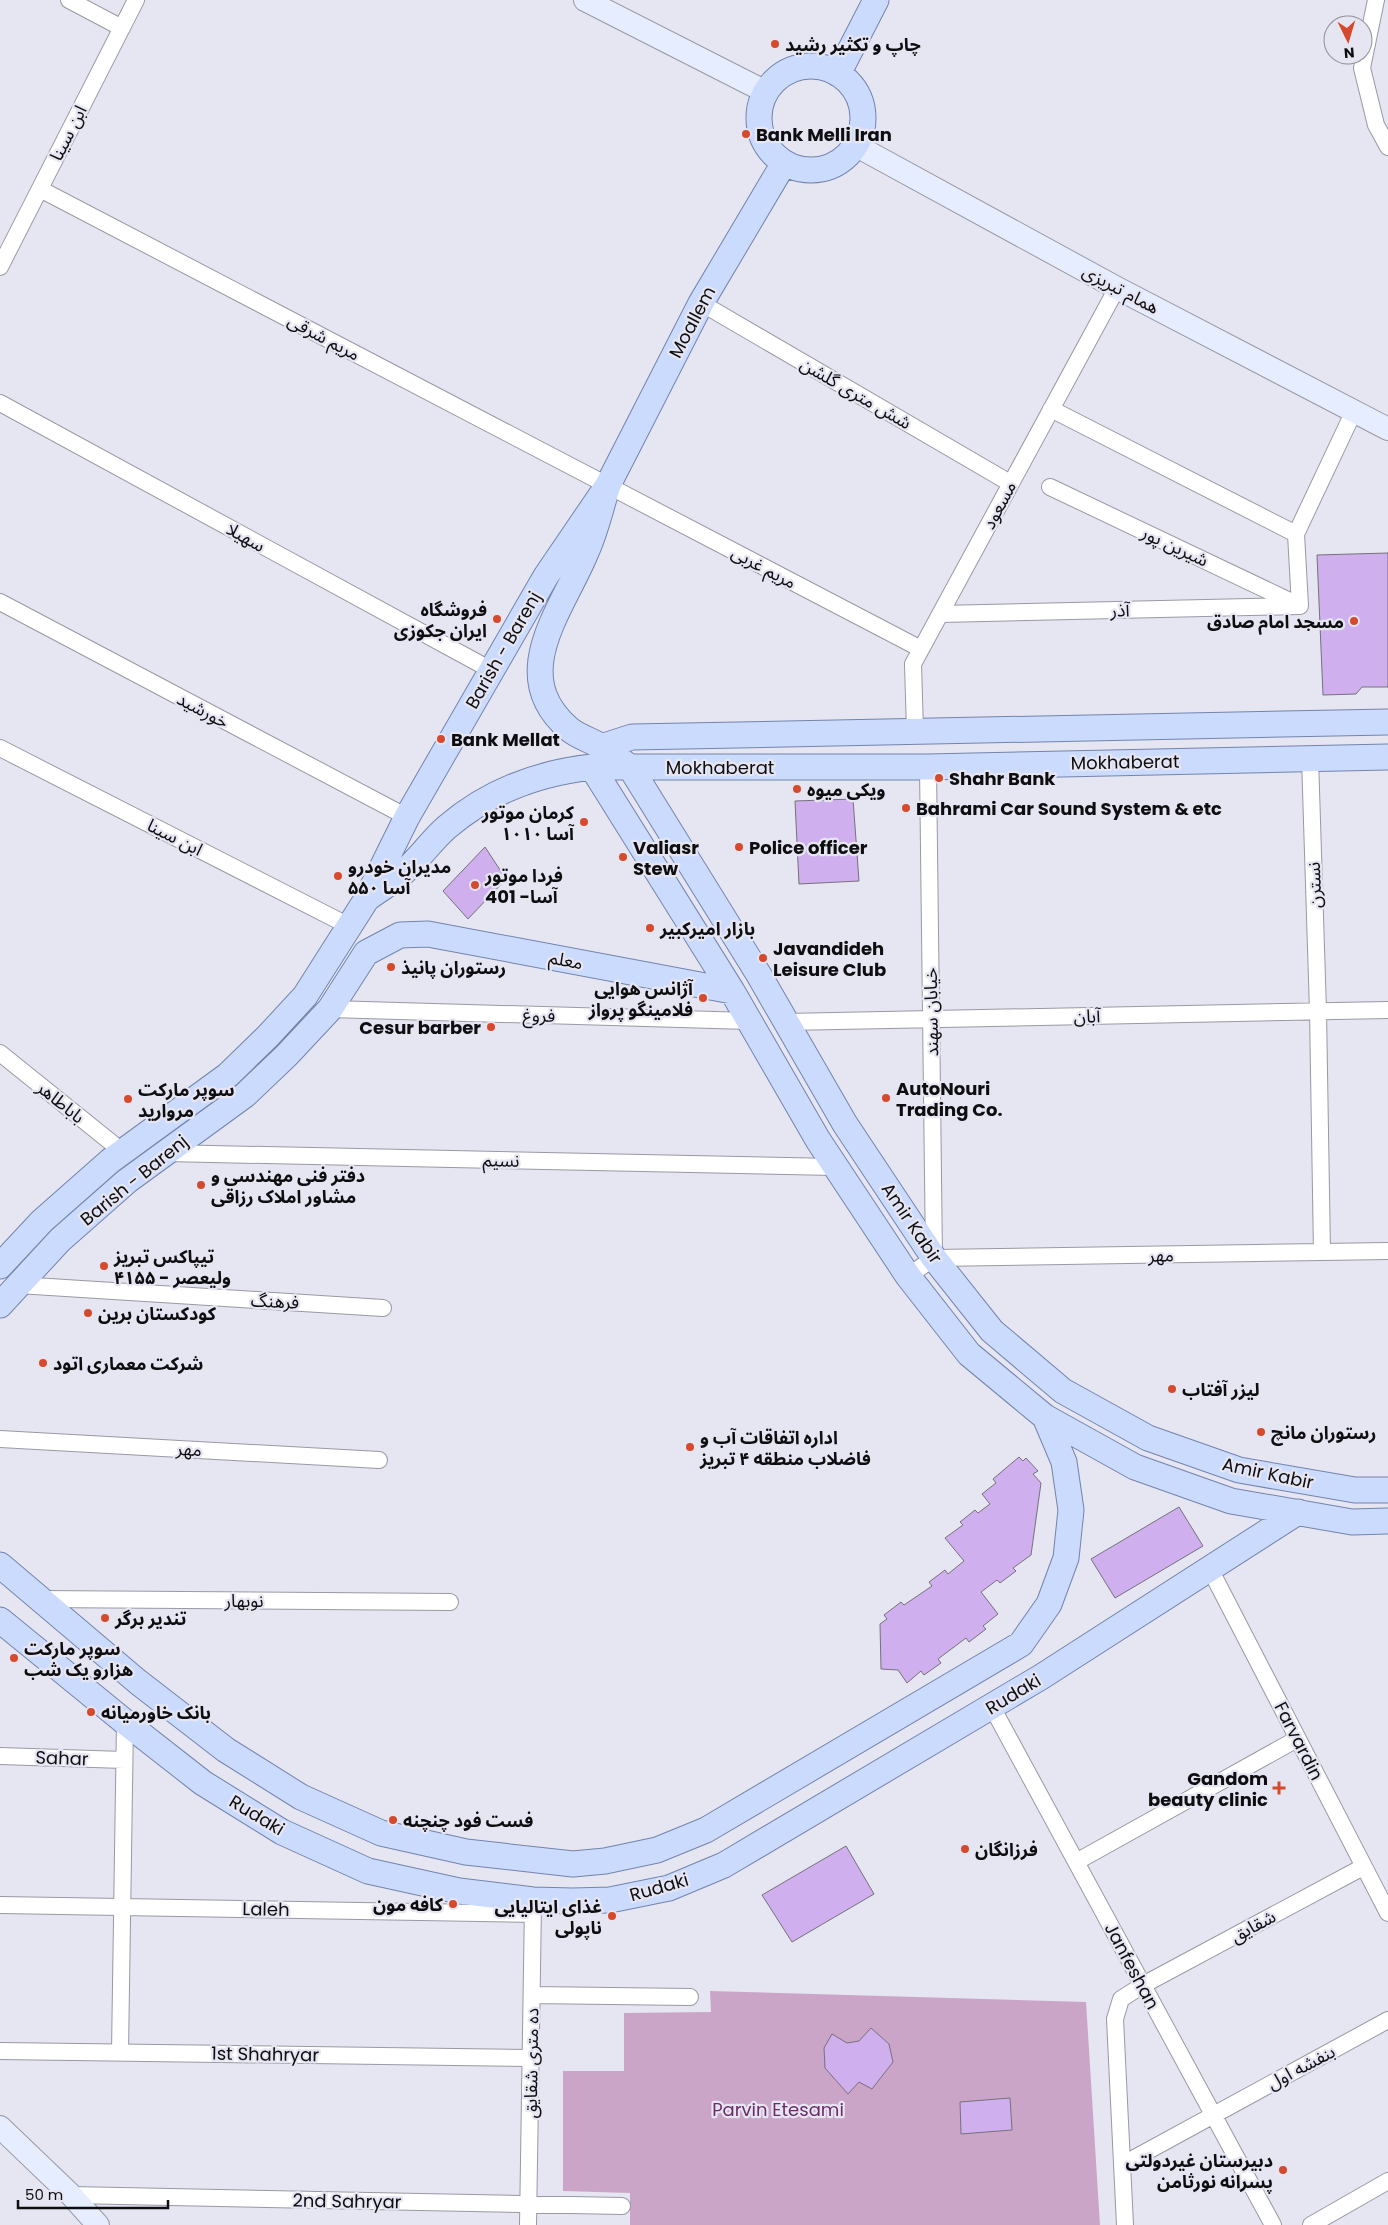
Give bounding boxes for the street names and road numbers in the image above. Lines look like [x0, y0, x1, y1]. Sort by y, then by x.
street label: ابن سینا [43, 101, 93, 165]
street label: همام تبریزی [1077, 258, 1164, 321]
street label: Moallem [663, 282, 721, 362]
street label: مریم شرقی [283, 308, 364, 367]
street label: شش متری گلشن [796, 351, 916, 435]
street label: مسعود [976, 477, 1022, 533]
street label: سهیلا [222, 516, 270, 558]
street label: شیرین پور [1137, 519, 1213, 572]
street label: مریم غربی [727, 540, 801, 595]
street label: Barish - Barenj [459, 587, 547, 713]
street label: آذر [1109, 597, 1131, 623]
street label: خورشید [173, 686, 233, 734]
street label: Mokhaberat [1070, 749, 1180, 775]
street label: Mokhaberat [666, 755, 774, 780]
street label: ابن سینا [143, 812, 207, 862]
street label: نسترن [1301, 861, 1327, 909]
street label: معلم [547, 944, 585, 977]
street label: خیابان سهند [918, 967, 944, 1057]
street label: فروغ [522, 1002, 556, 1030]
street label: آبان [1073, 1003, 1101, 1029]
street label: باباطاهر [31, 1074, 90, 1129]
street label: Barish - Barenj [75, 1129, 193, 1231]
street label: نسیم [482, 1147, 520, 1174]
street label: Amir Kabir [876, 1178, 948, 1269]
street label: مهر [1147, 1242, 1174, 1268]
street label: فرهنگ [250, 1287, 300, 1315]
street label: مهر [175, 1436, 202, 1462]
street label: Amir Kabir [1220, 1451, 1316, 1495]
street label: نوبهار [223, 1588, 264, 1613]
street label: Rudaki [981, 1668, 1045, 1720]
street label: Farvardin [1269, 1697, 1329, 1785]
street label: Sahar [35, 1745, 89, 1771]
street label: Rudaki [225, 1789, 289, 1841]
street label: Rudaki [626, 1867, 692, 1907]
street label: Laleh [242, 1896, 290, 1922]
street label: شقایق [1226, 1904, 1280, 1948]
street label: Janfeshan [1099, 1918, 1165, 2014]
street label: ده متری شقایق [518, 2007, 544, 2119]
street label: بنفشه اول [1263, 2039, 1339, 2095]
street label: 1st Shahryar [211, 2041, 319, 2067]
street label: 2nd Sahryar [292, 2188, 402, 2214]

